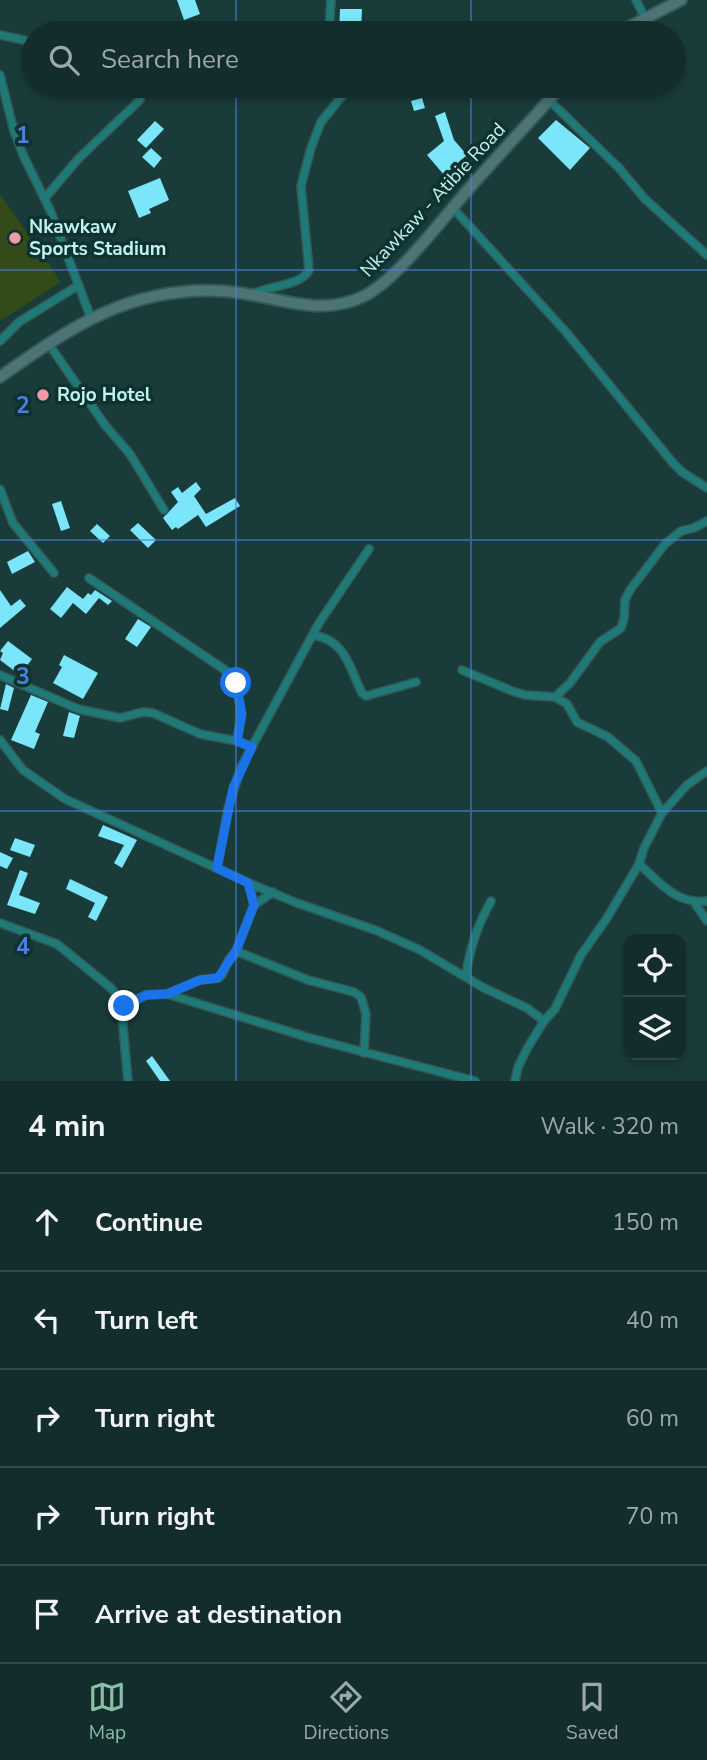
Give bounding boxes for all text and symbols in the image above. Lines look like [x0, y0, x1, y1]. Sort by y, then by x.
search box [21, 21, 686, 98]
icon: search [45, 41, 83, 79]
text: Search here [101, 42, 239, 77]
street label: Nkawkaw - Atibie Road [355, 117, 511, 283]
text: 1 [16, 120, 30, 151]
place label: Nkawkaw Sports Stadium [29, 214, 167, 262]
marker: Nkawkaw Sports Stadium [7, 230, 23, 246]
place label: Rojo Hotel [57, 382, 151, 408]
marker: Rojo Hotel [35, 387, 51, 403]
text: 2 [16, 390, 30, 421]
text: 3 [16, 661, 30, 692]
route start [220, 667, 251, 698]
text: 4 [16, 931, 30, 962]
map controls [623, 934, 686, 1060]
button: locate [623, 934, 686, 997]
route end [108, 990, 139, 1021]
button: layers [623, 997, 686, 1060]
text: 4 min [28, 1106, 106, 1147]
text: Walk · 320 m [540, 1111, 679, 1142]
icon: ahead [28, 1203, 66, 1241]
text: Continue [95, 1205, 203, 1240]
text: 150 m [612, 1207, 679, 1238]
icon: left [28, 1301, 66, 1339]
text: Turn left [95, 1303, 198, 1338]
text: 40 m [626, 1305, 679, 1336]
icon: right [28, 1399, 66, 1437]
text: Turn right [95, 1401, 214, 1436]
text: 60 m [626, 1403, 679, 1434]
icon: right [28, 1497, 66, 1535]
text: Turn right [95, 1499, 214, 1534]
text: 70 m [626, 1501, 679, 1532]
icon: arrive [28, 1595, 66, 1633]
text: Arrive at destination [95, 1597, 342, 1632]
tab: Map [88, 1678, 126, 1746]
tab: Directions [303, 1678, 389, 1746]
tab: Saved [566, 1678, 619, 1746]

